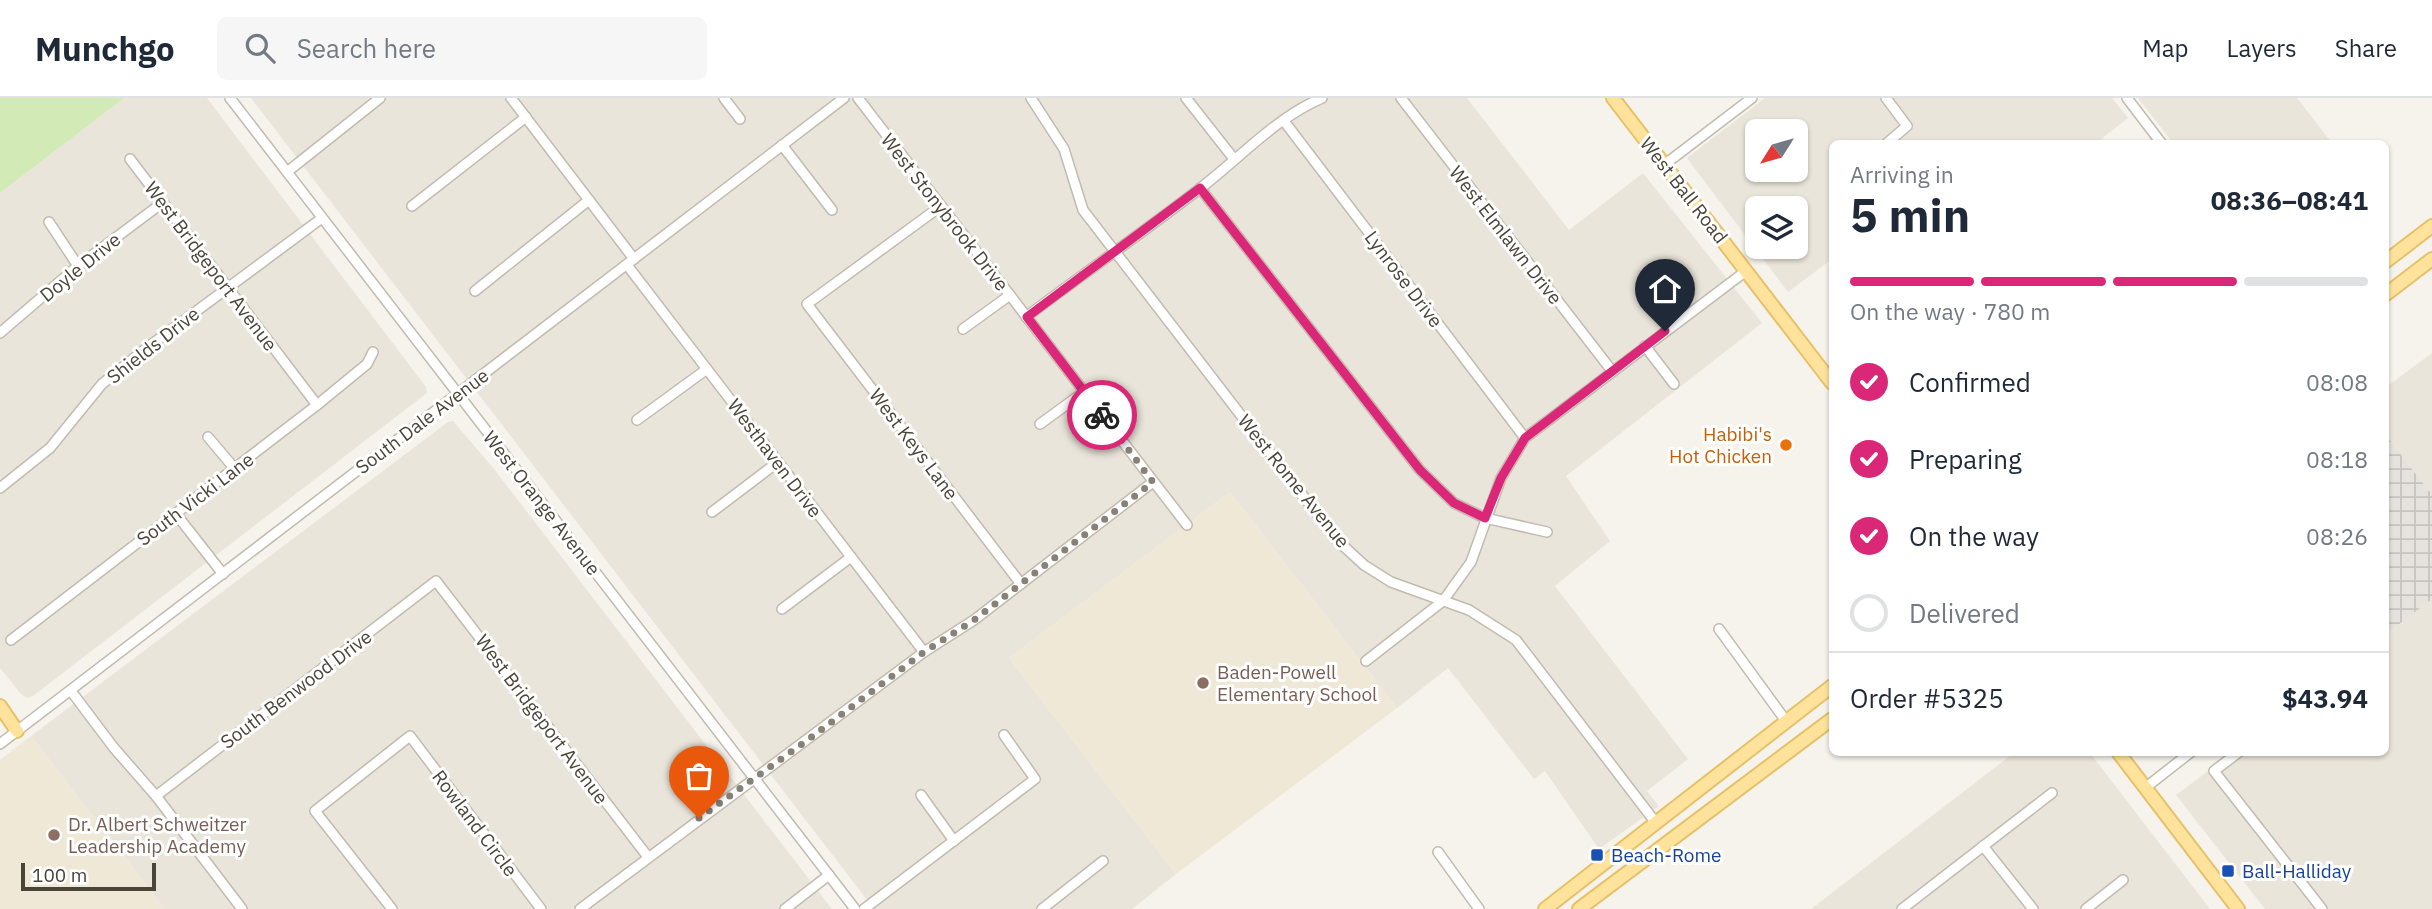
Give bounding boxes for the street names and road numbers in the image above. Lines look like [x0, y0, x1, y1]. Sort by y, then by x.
street label: West Stonybrook Drive [876, 128, 1014, 296]
street label: West Ball Road [1635, 132, 1733, 248]
street label: West Elmlawn Drive [1444, 161, 1568, 309]
street label: West Bridgeport Avenue [139, 176, 283, 356]
street label: Lynrose Drive [1360, 226, 1448, 332]
street label: Doyle Drive [35, 227, 125, 307]
street label: Shields Drive [102, 301, 204, 389]
street label: South Dale Avenue [351, 363, 493, 479]
street label: West Keys Lane [864, 384, 964, 504]
street label: Westhaven Drive [722, 394, 828, 522]
street label: West Rome Avenue [1233, 409, 1355, 553]
street label: West Orange Avenue [478, 426, 606, 580]
street label: South Vicki Lane [132, 447, 258, 551]
street label: South Benwood Drive [216, 624, 376, 754]
street label: West Bridgeport Avenue [470, 629, 614, 809]
street label: Rowland Circle [427, 765, 523, 881]

